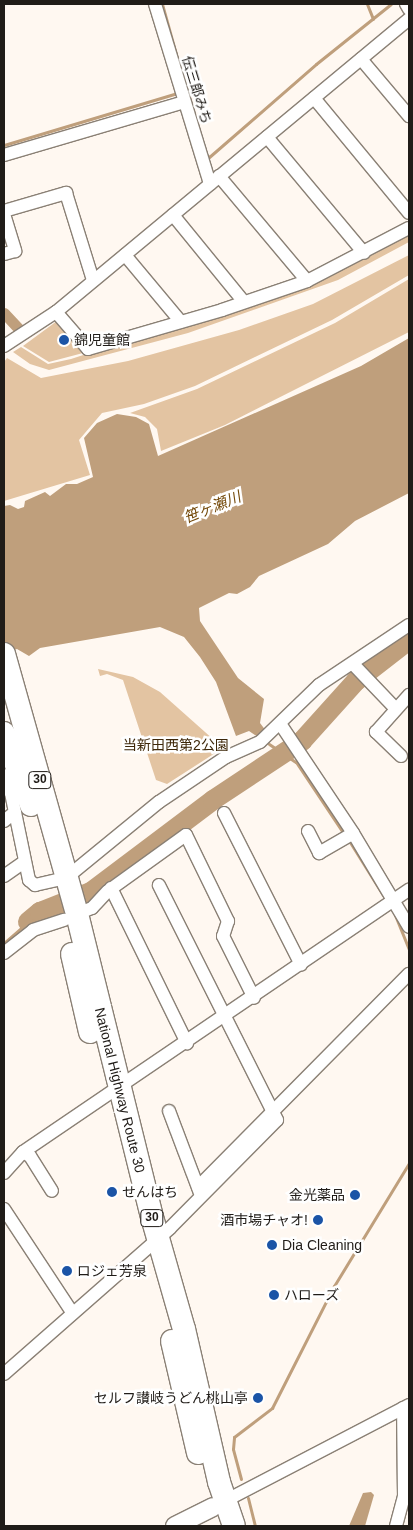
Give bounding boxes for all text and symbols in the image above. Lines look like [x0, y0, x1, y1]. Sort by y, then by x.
street label: 伝三郎みち [179, 54, 215, 126]
place label: 錦児童館 [74, 332, 130, 348]
marker: 錦児童館 [58, 334, 70, 346]
water label: 笹ヶ瀬川 [181, 487, 243, 527]
park label: 当新田西第2公園 [123, 737, 229, 753]
road number: 30 [28, 770, 52, 790]
street label: National Highway Route 30 [91, 1006, 149, 1174]
place label: せんはち [122, 1184, 178, 1200]
marker: せんはち [106, 1186, 118, 1198]
place label: 金光薬品 [289, 1187, 345, 1203]
marker: 金光薬品 [349, 1189, 361, 1201]
road number: 30 [140, 1208, 164, 1228]
place label: 酒市場チャオ! [220, 1212, 308, 1228]
marker: 酒市場チャオ! [312, 1214, 324, 1226]
place label: Dia Cleaning [282, 1237, 362, 1253]
marker: Dia Cleaning [266, 1239, 278, 1251]
place label: ロジェ芳泉 [77, 1263, 147, 1279]
marker: ロジェ芳泉 [61, 1265, 73, 1277]
place label: ハローズ [284, 1287, 340, 1303]
marker: ハローズ [268, 1289, 280, 1301]
place label: セルフ讃岐うどん桃山亭 [94, 1390, 248, 1406]
marker: セルフ讃岐うどん桃山亭 [252, 1392, 264, 1404]

